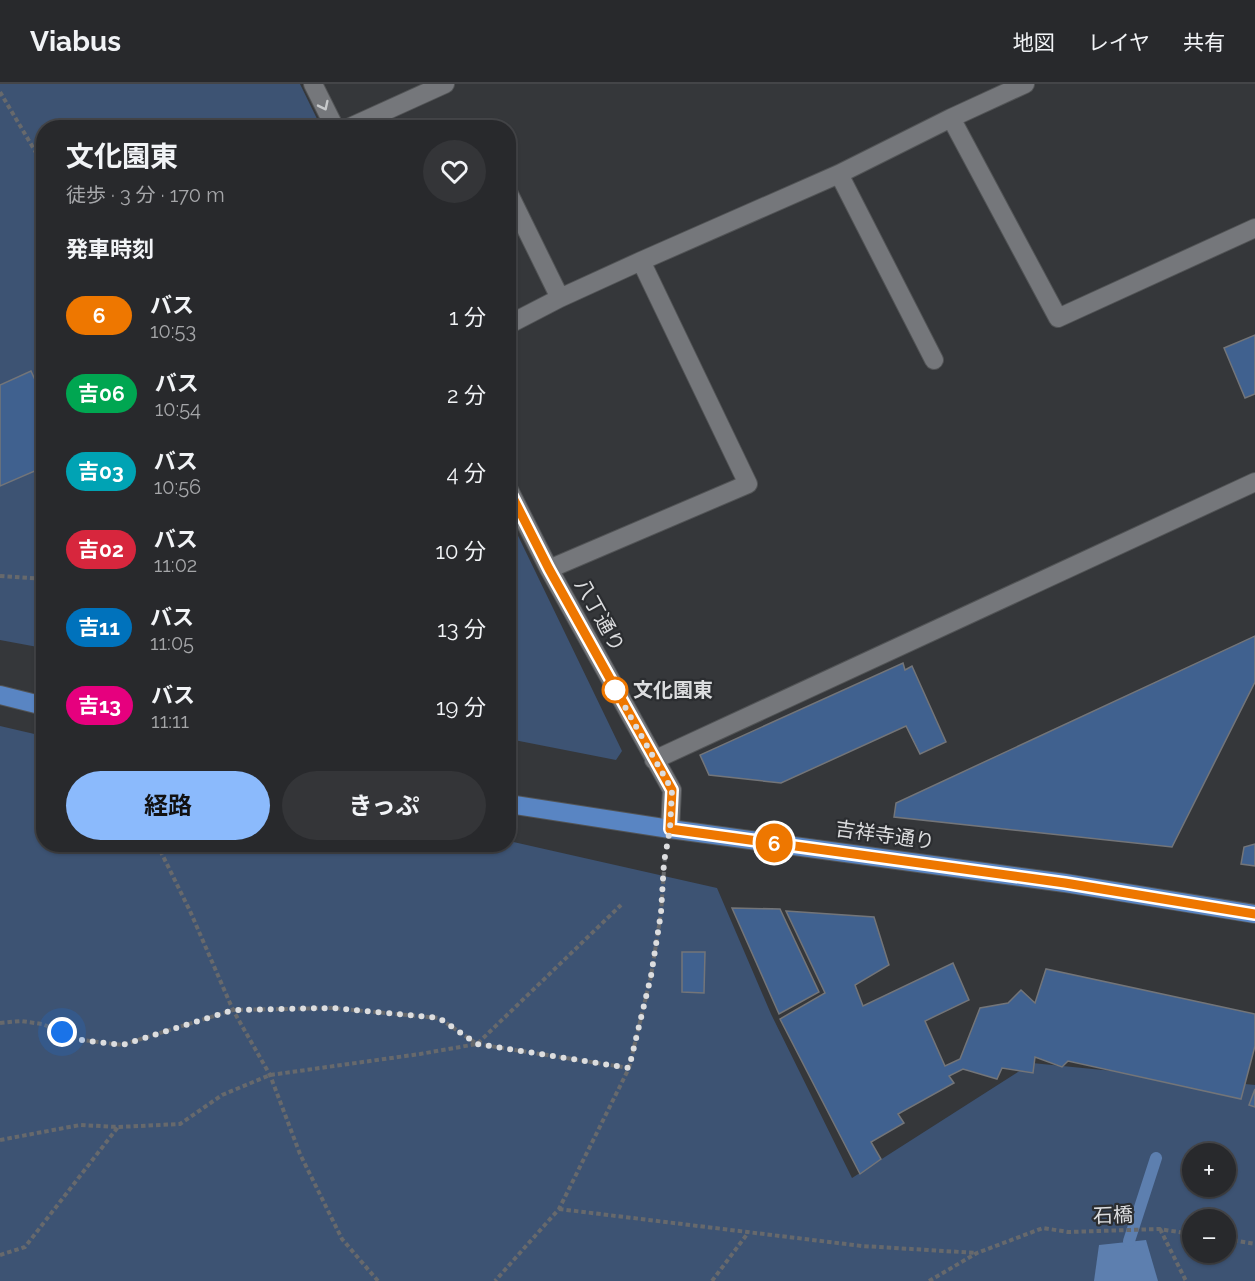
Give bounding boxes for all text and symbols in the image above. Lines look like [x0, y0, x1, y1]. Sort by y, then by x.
text: Viabus [30, 25, 121, 58]
text: 地図 [1013, 30, 1055, 55]
text: レイヤ [1088, 30, 1150, 55]
text: 共有 [1183, 30, 1225, 55]
one-way arrow [317, 99, 328, 110]
text: 文化園東 [66, 140, 178, 173]
button: heart [423, 140, 486, 203]
text: 徒歩 · 3 分 · 170 m [66, 183, 225, 207]
text: 発車時刻 [66, 236, 154, 262]
text: バス [150, 292, 194, 318]
text: 6 [93, 303, 105, 328]
text: 1 分 [449, 304, 486, 330]
text: 10:53 [150, 319, 196, 343]
text: バス [155, 370, 199, 396]
text: 吉06 [78, 381, 125, 406]
text: 2 分 [447, 382, 486, 408]
text: 10:54 [155, 397, 201, 421]
text: バス [154, 448, 198, 474]
text: 吉03 [78, 459, 124, 484]
text: 4 分 [446, 460, 486, 486]
text: 10:56 [154, 475, 201, 499]
text: バス [154, 526, 198, 552]
text: 吉02 [78, 537, 124, 562]
text: 10 分 [436, 538, 486, 564]
text: 11:02 [154, 553, 197, 577]
street label: 八丁通り [570, 574, 630, 656]
text: バス [150, 604, 194, 630]
text: 吉11 [78, 615, 120, 640]
text: 13 分 [437, 616, 486, 642]
text: 11:05 [150, 631, 194, 655]
marker: 文化園東 [602, 677, 628, 703]
place label: 文化園東 [633, 678, 713, 702]
text: バス [151, 682, 195, 708]
text: 吉13 [78, 693, 121, 718]
text: 19 分 [436, 694, 486, 720]
text: 11:11 [151, 709, 189, 733]
button: 経路 [66, 771, 270, 840]
button: きっぷ [282, 771, 486, 840]
street label: 吉祥寺通り [834, 816, 936, 854]
line badge: 6 [754, 824, 794, 862]
text: 6 [768, 831, 780, 856]
your location [47, 1017, 77, 1047]
map controls [1182, 1143, 1236, 1263]
button: + [1182, 1143, 1236, 1197]
street label: 石橋 [1093, 1202, 1133, 1228]
button: − [1182, 1209, 1236, 1263]

